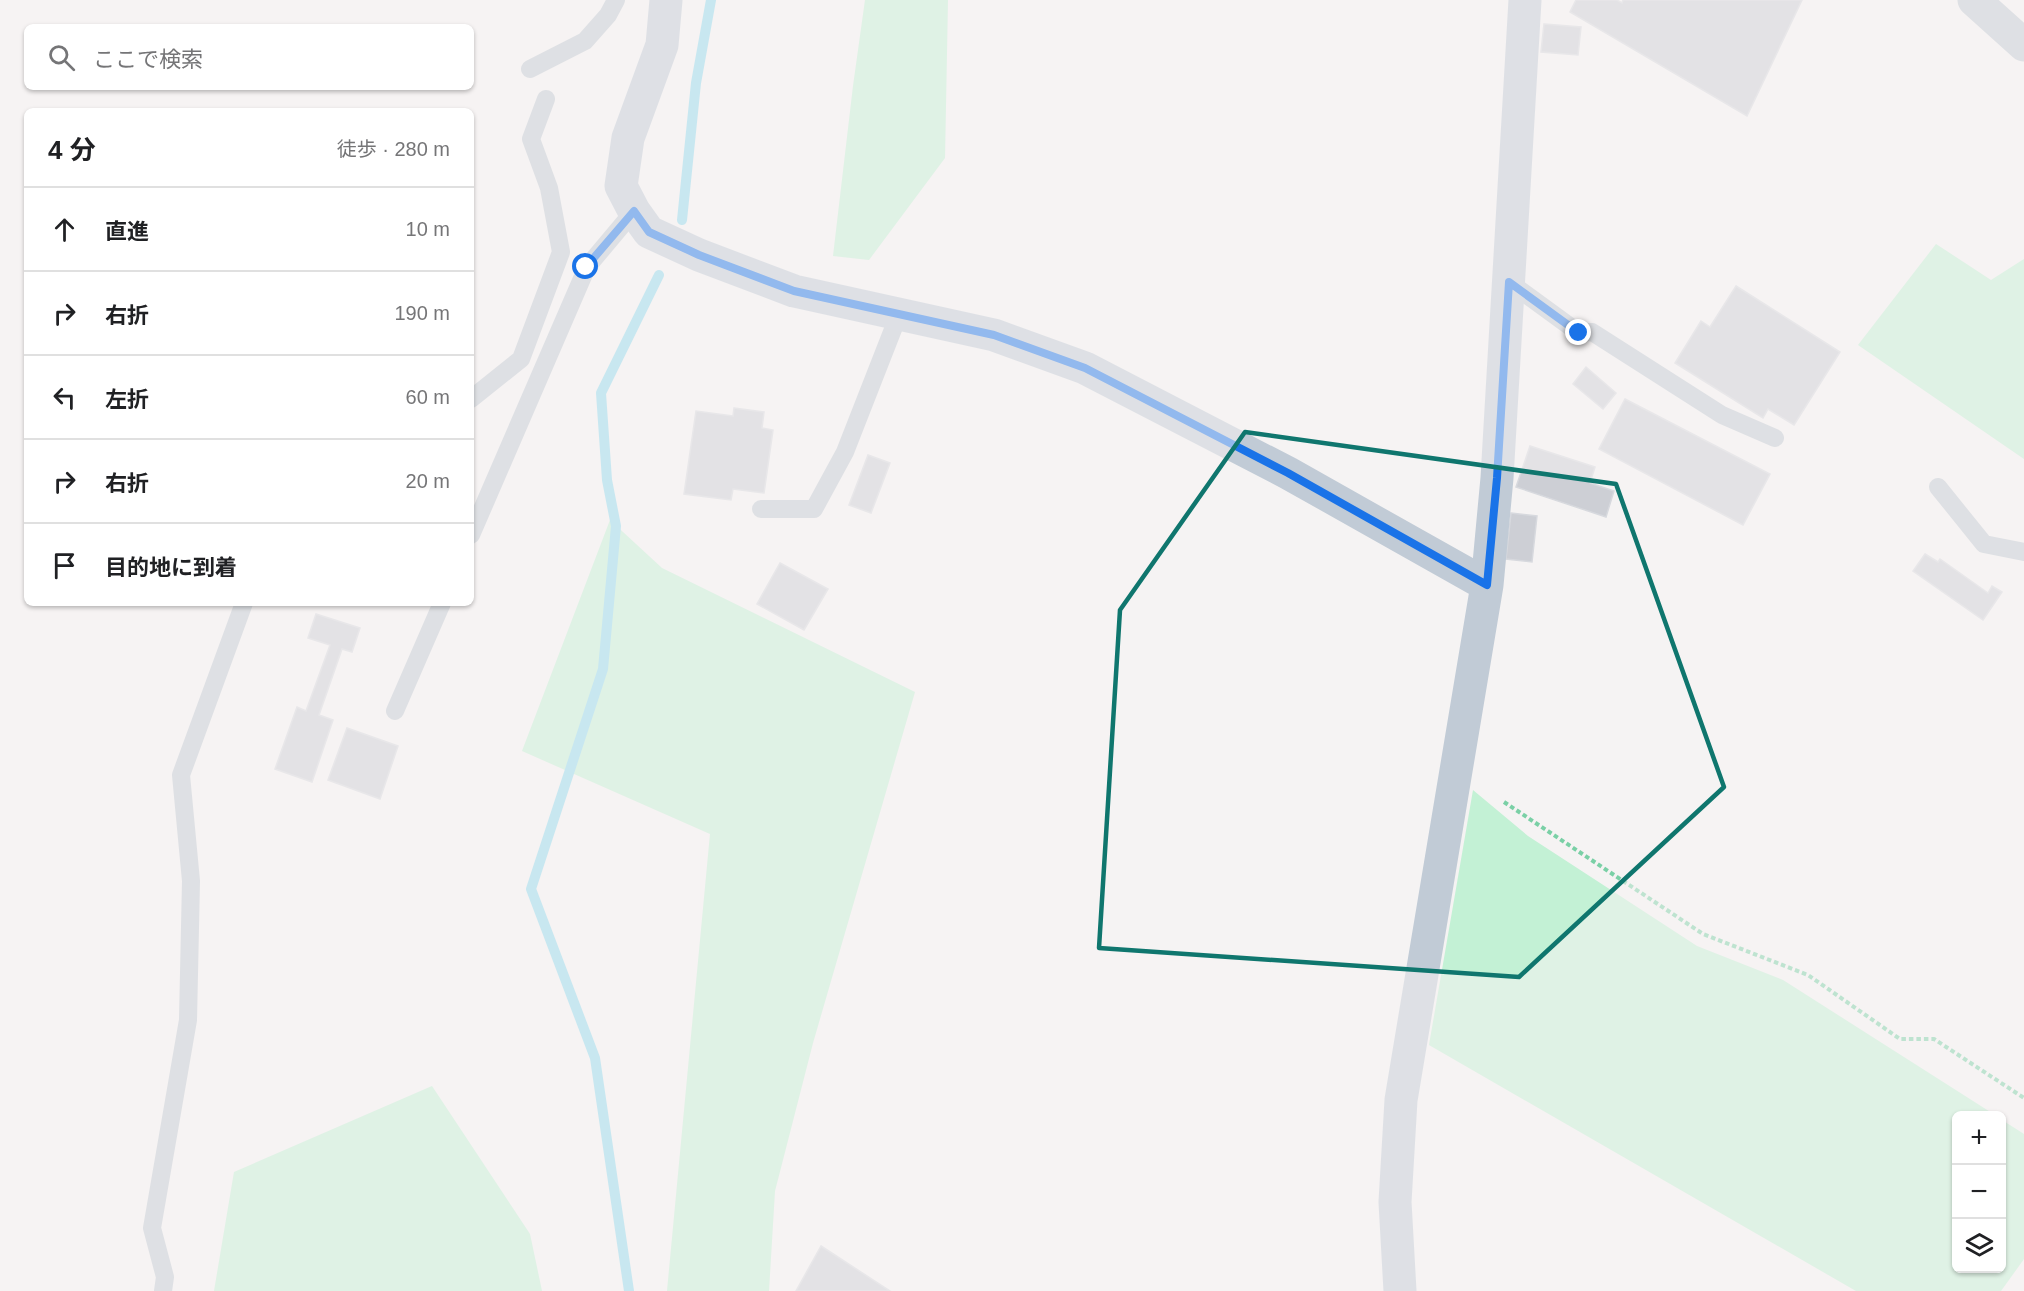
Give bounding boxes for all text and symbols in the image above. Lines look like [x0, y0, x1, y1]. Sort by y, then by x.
search box [24, 24, 474, 90]
icon: search [45, 41, 78, 74]
text: ここで検索 [93, 47, 203, 72]
text: 4 分 [48, 135, 96, 165]
text: 徒歩 · 280 m [337, 138, 450, 160]
icon: ahead [48, 213, 81, 246]
text: 10 m [406, 218, 450, 240]
text: 直進 [105, 219, 149, 244]
route start [572, 253, 598, 279]
icon: right [48, 297, 81, 330]
text: 190 m [394, 302, 450, 324]
text: 右折 [105, 303, 149, 328]
route end [1565, 319, 1591, 345]
icon: left [48, 381, 81, 414]
text: 60 m [406, 386, 450, 408]
text: 左折 [105, 387, 149, 412]
icon: right [48, 465, 81, 498]
text: 20 m [406, 470, 450, 492]
text: 右折 [105, 471, 149, 496]
icon: arrive [48, 549, 81, 582]
text: 目的地に到着 [105, 555, 237, 580]
map controls [1952, 1111, 2006, 1273]
button: + [1952, 1111, 2006, 1165]
button: − [1952, 1165, 2006, 1219]
button: layers [1952, 1219, 2006, 1273]

